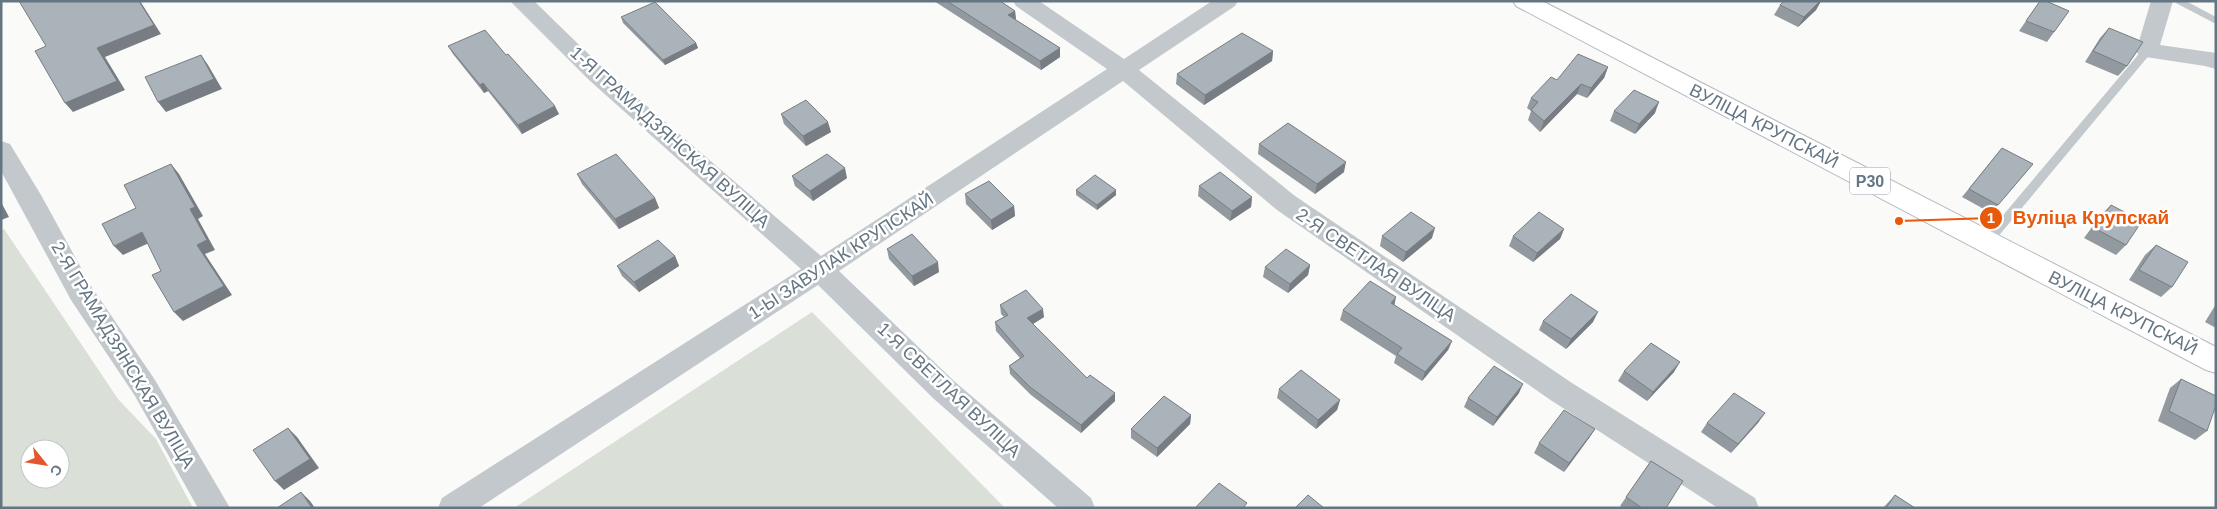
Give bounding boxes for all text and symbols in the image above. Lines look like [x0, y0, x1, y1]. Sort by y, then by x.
street label: 1-Я ГРАМАДЗЯНСКАЯ ВУЛІЦА [566, 42, 774, 232]
street label: ВУЛІЦА КРУПСКАЙ [1686, 79, 1842, 172]
road number: Р30 [1850, 168, 1890, 195]
street label: 1-Ы ЗАВУЛАК КРУПСКАЙ [744, 188, 937, 323]
callout: Вуліца Крупскай [1978, 201, 2180, 235]
street label: 2-Я СВЕТЛАЯ ВУЛІЦА [1293, 204, 1459, 326]
text: Вуліца Крупскай [2013, 207, 2169, 228]
text: 1 [1987, 209, 1995, 226]
street label: 2-Я ГРАМАДЗЯНСКАЯ ВУЛІЦА [47, 238, 199, 472]
street label: ВУЛІЦА КРУПСКАЙ [2045, 266, 2201, 359]
street label: 1-Я СВЕТЛАЯ ВУЛІЦА [873, 319, 1025, 461]
north arrow [20, 439, 70, 489]

